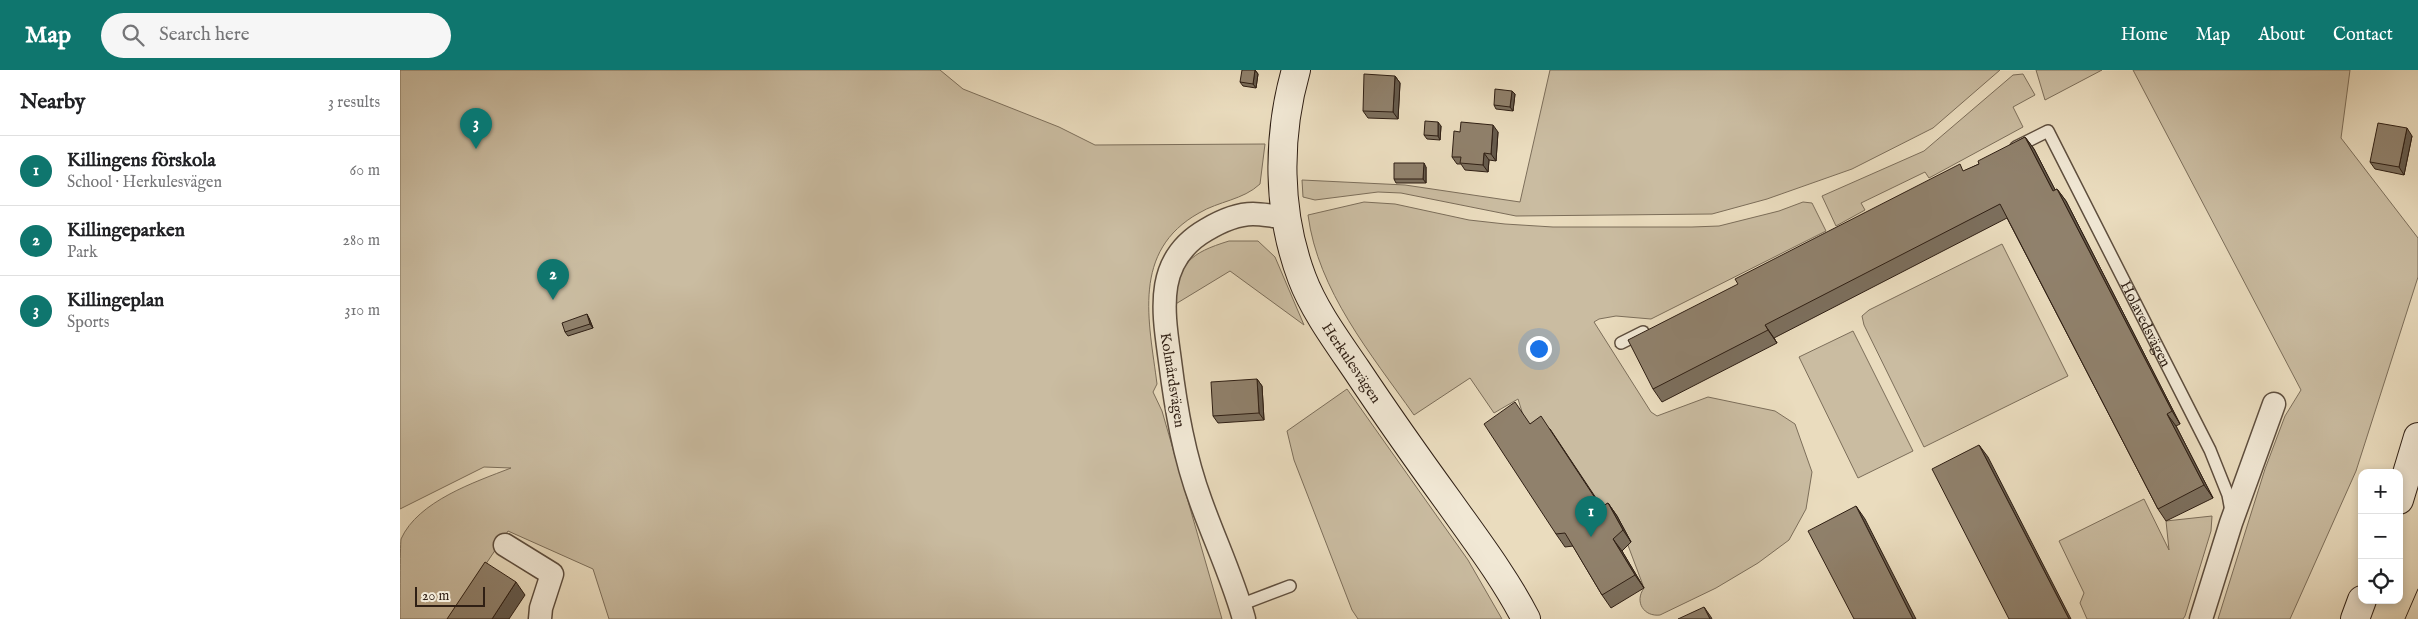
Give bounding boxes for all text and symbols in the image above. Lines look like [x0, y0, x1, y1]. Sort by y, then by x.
search box [101, 13, 451, 58]
text: Map [25, 20, 71, 51]
icon: search [119, 21, 147, 49]
text: Search here [159, 23, 250, 47]
text: Home [2121, 24, 2168, 47]
text: Map [2196, 24, 2230, 47]
text: About [2258, 24, 2305, 47]
text: Contact [2333, 24, 2393, 47]
text: Nearby [20, 89, 85, 116]
text: 3 results [328, 93, 380, 113]
pin: 3 [460, 108, 492, 149]
text: Killingens förskola [67, 149, 216, 173]
text: 1 [33, 161, 39, 181]
text: 60 m [350, 161, 380, 181]
text: School · Herkulesvägen [67, 173, 222, 193]
text: Killingeparken [67, 219, 185, 243]
text: 2 [32, 231, 40, 251]
text: 280 m [343, 231, 380, 251]
text: Park [67, 243, 97, 263]
pin: 2 [537, 259, 569, 300]
street label: Holavedsvägen [2116, 278, 2175, 370]
text: Killingeplan [67, 289, 164, 313]
text: 3 [33, 301, 39, 321]
text: 310 m [344, 301, 380, 321]
text: Sports [67, 313, 109, 333]
street label: Herkulesvägen [1317, 319, 1385, 407]
street label: Kolmårdsvägen [1156, 331, 1189, 429]
your location [1526, 336, 1552, 362]
map controls [2358, 469, 2403, 604]
button: + [2358, 469, 2403, 514]
pin: 1 [1575, 496, 1607, 537]
button: − [2358, 514, 2403, 559]
button: locate [2358, 559, 2403, 604]
scale bar [415, 584, 485, 607]
text: 20 m [422, 587, 449, 605]

